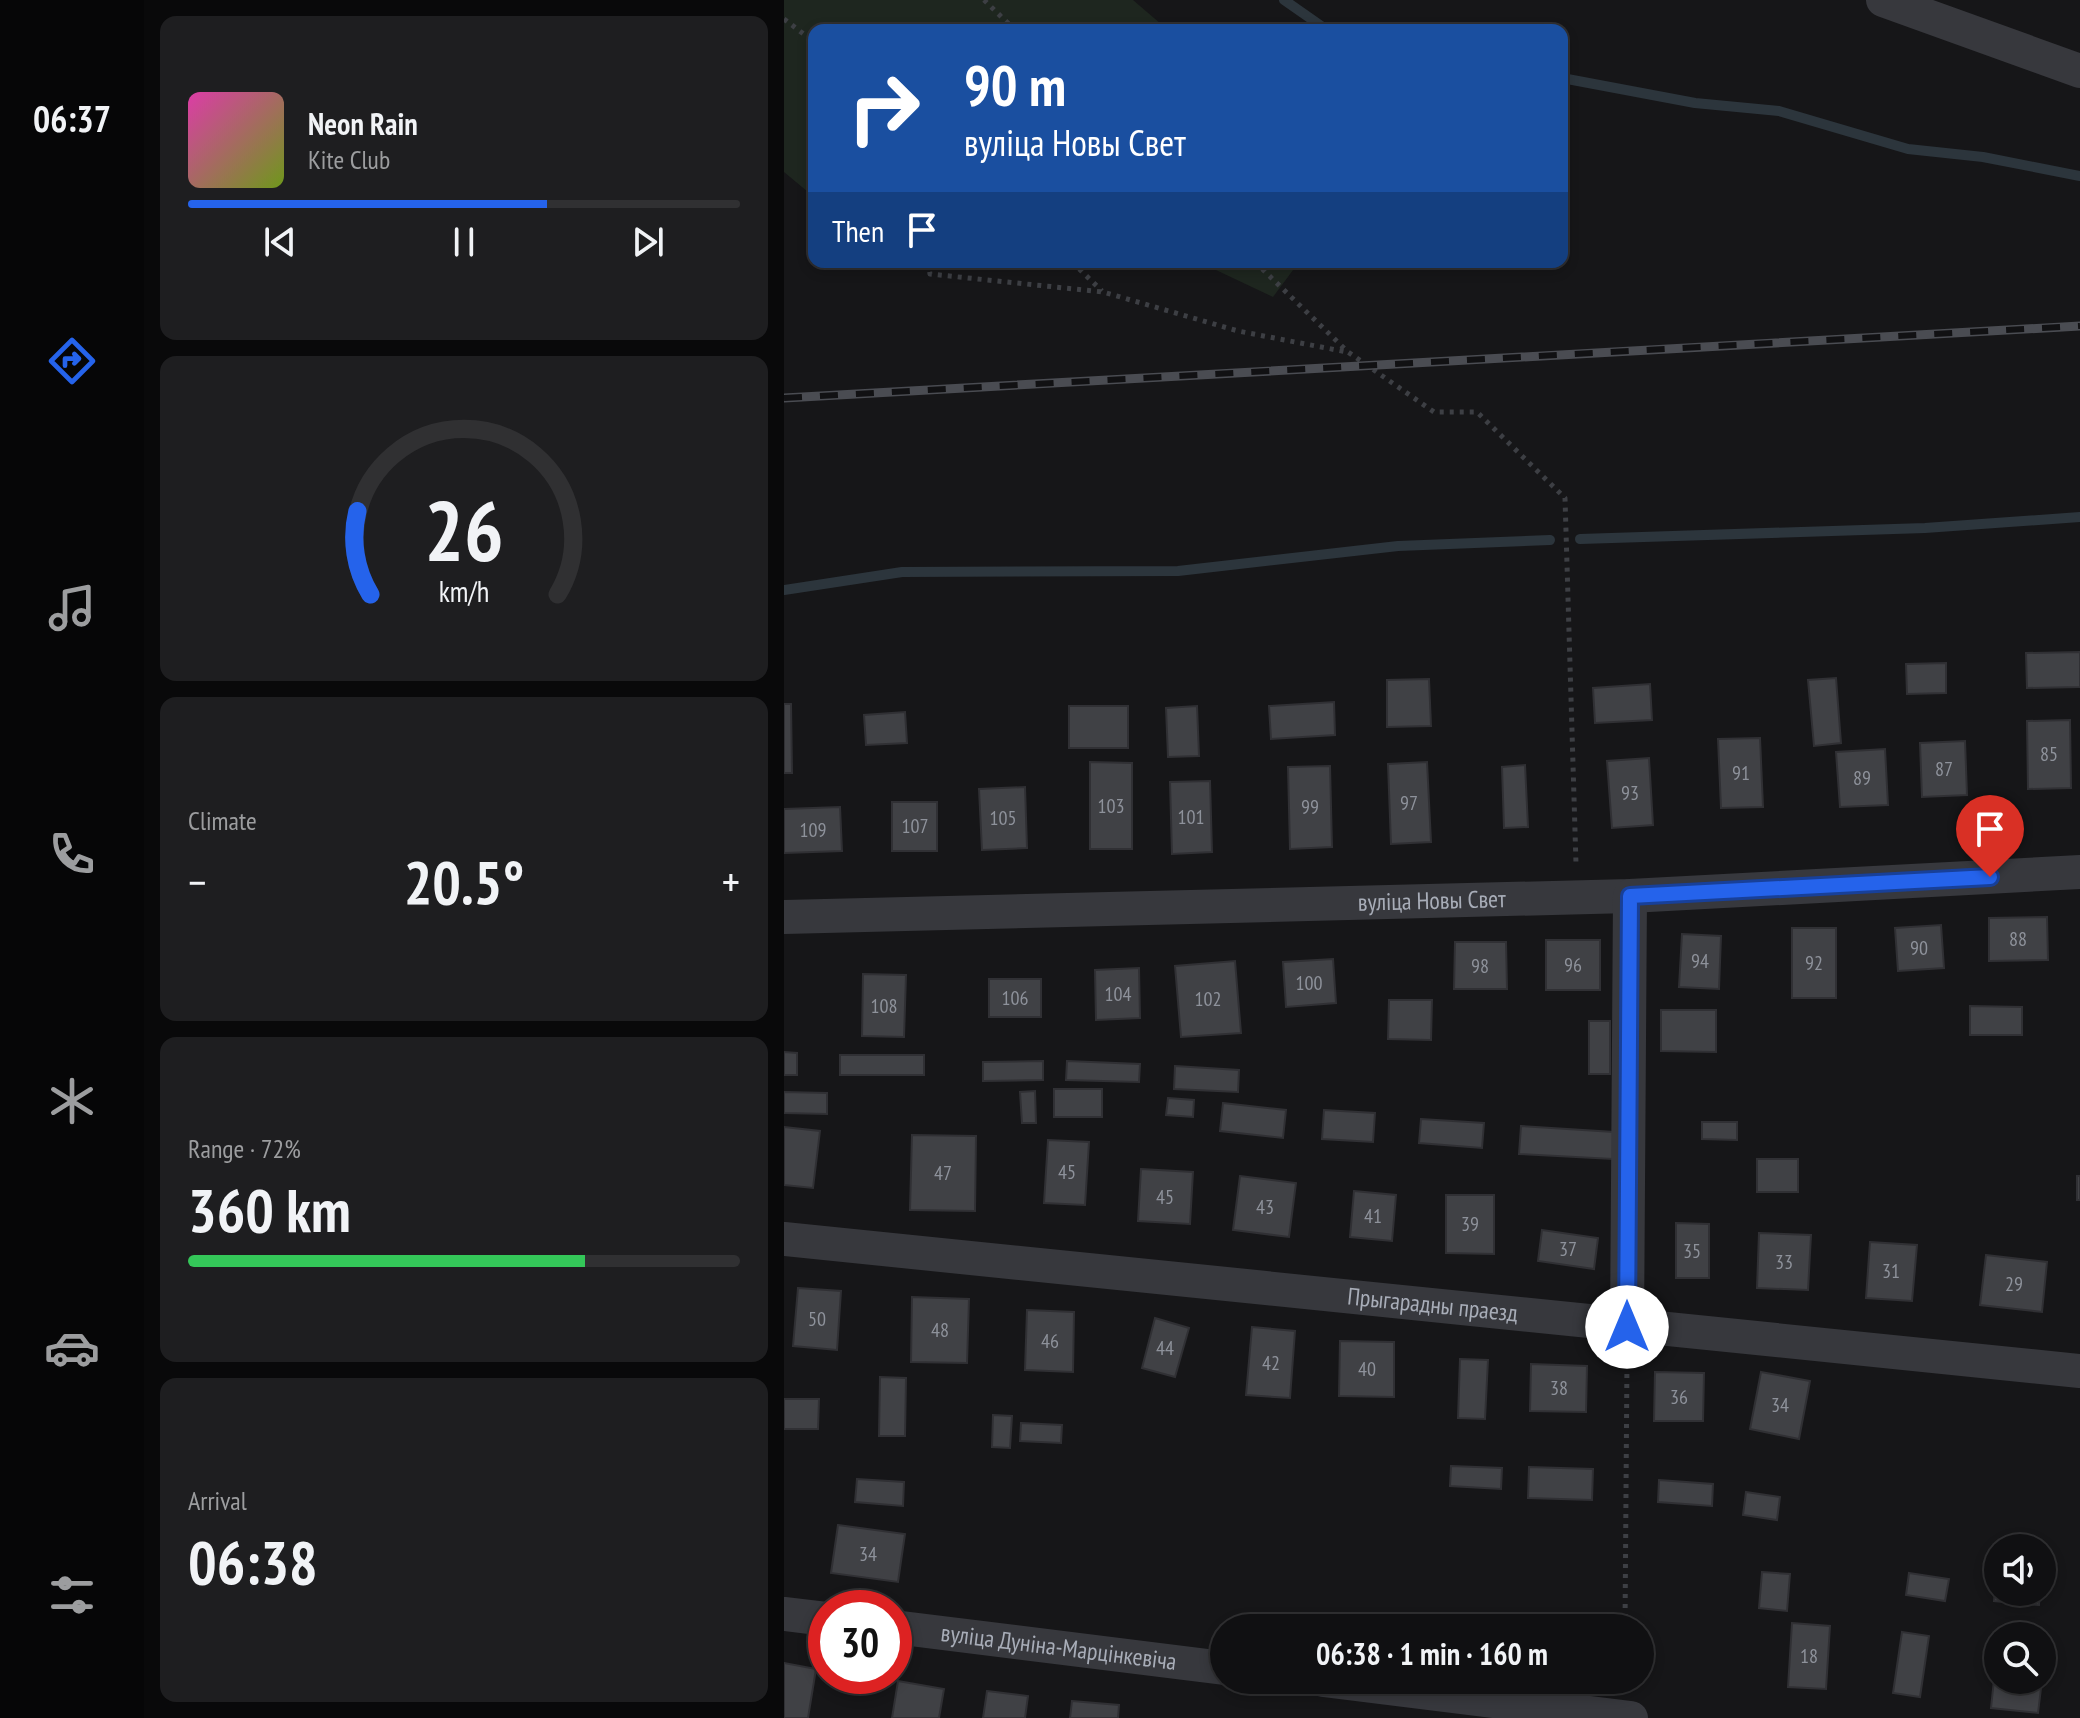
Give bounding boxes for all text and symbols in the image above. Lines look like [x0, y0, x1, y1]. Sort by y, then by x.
text: 90 m [964, 49, 1066, 121]
icon: right [832, 56, 936, 160]
text: 06:37 [33, 95, 111, 142]
text: Neon Rain [308, 104, 418, 143]
text: вуліца Новы Свет [964, 119, 1186, 166]
text: Kite Club [308, 143, 390, 176]
icon: arrive [900, 208, 944, 252]
text: Then [832, 211, 884, 250]
icon: previous [258, 220, 302, 264]
icon: pause [442, 220, 486, 264]
icon: next [626, 220, 670, 264]
icon: directions [44, 333, 100, 389]
text: 26 [424, 475, 504, 583]
text: km/h [439, 573, 489, 610]
icon: music [44, 580, 100, 636]
house number: 85 [2040, 741, 2058, 767]
house number: 87 [1935, 756, 1953, 782]
house number: 91 [1732, 760, 1750, 786]
house number: 89 [1853, 765, 1871, 791]
house number: 93 [1621, 780, 1639, 806]
house number: 97 [1400, 790, 1418, 816]
house number: 103 [1098, 793, 1125, 819]
house number: 99 [1301, 794, 1319, 820]
pin [1956, 795, 2024, 877]
text: Climate [188, 804, 257, 837]
house number: 101 [1178, 804, 1205, 830]
house number: 105 [990, 805, 1017, 831]
icon: arrive [1968, 807, 2012, 851]
house number: 107 [902, 813, 929, 839]
house number: 109 [800, 817, 827, 843]
icon: phone [44, 826, 100, 882]
text: 20.5° [404, 843, 524, 921]
text: − [188, 853, 206, 910]
text: + [722, 853, 740, 910]
street label: вуліца Новы Свет [1357, 883, 1506, 918]
house number: 88 [2009, 926, 2027, 952]
house number: 90 [1910, 935, 1928, 961]
house number: 94 [1691, 948, 1709, 974]
house number: 92 [1805, 950, 1823, 976]
house number: 96 [1564, 952, 1582, 978]
house number: 98 [1471, 953, 1489, 979]
house number: 100 [1296, 970, 1323, 996]
house number: 104 [1105, 981, 1132, 1007]
house number: 106 [1002, 985, 1029, 1011]
house number: 102 [1195, 986, 1222, 1012]
house number: 108 [871, 993, 898, 1019]
icon: climate [44, 1073, 100, 1129]
text: Range · 72% [188, 1132, 301, 1165]
house number: 45 [1058, 1159, 1076, 1185]
house number: 47 [934, 1160, 952, 1186]
text: 360 km [188, 1171, 351, 1249]
house number: 45 [1156, 1184, 1174, 1210]
house number: 43 [1256, 1194, 1274, 1220]
house number: 41 [1364, 1203, 1382, 1229]
house number: 39 [1461, 1211, 1479, 1237]
house number: 37 [1559, 1236, 1577, 1262]
house number: 35 [1683, 1238, 1701, 1264]
house number: 33 [1775, 1249, 1793, 1275]
house number: 31 [1882, 1258, 1900, 1284]
house number: 29 [2005, 1271, 2023, 1297]
street label: Прыгарадны праезд [1346, 1280, 1520, 1329]
position arrow [1585, 1285, 1669, 1369]
house number: 50 [808, 1306, 826, 1332]
house number: 48 [931, 1317, 949, 1343]
icon: car [44, 1320, 100, 1376]
house number: 46 [1041, 1328, 1059, 1354]
house number: 44 [1156, 1335, 1174, 1361]
house number: 42 [1262, 1350, 1280, 1376]
house number: 40 [1358, 1356, 1376, 1382]
house number: 38 [1550, 1375, 1568, 1401]
house number: 36 [1670, 1384, 1688, 1410]
house number: 34 [1771, 1392, 1789, 1418]
text: Arrival [188, 1484, 247, 1517]
text: 06:38 [188, 1523, 318, 1601]
map controls [1984, 1534, 2056, 1694]
button: sound [1984, 1534, 2056, 1606]
house number: 34 [859, 1541, 877, 1567]
icon: filters [44, 1567, 100, 1623]
speed limit sign: 30 [808, 1590, 912, 1694]
street label: вуліца Дуніна-Марцінкевіча [939, 1617, 1178, 1677]
button: search [1984, 1622, 2056, 1694]
text: 06:38 · 1 min · 160 m [1316, 1634, 1548, 1673]
house number: 18 [1800, 1643, 1818, 1669]

